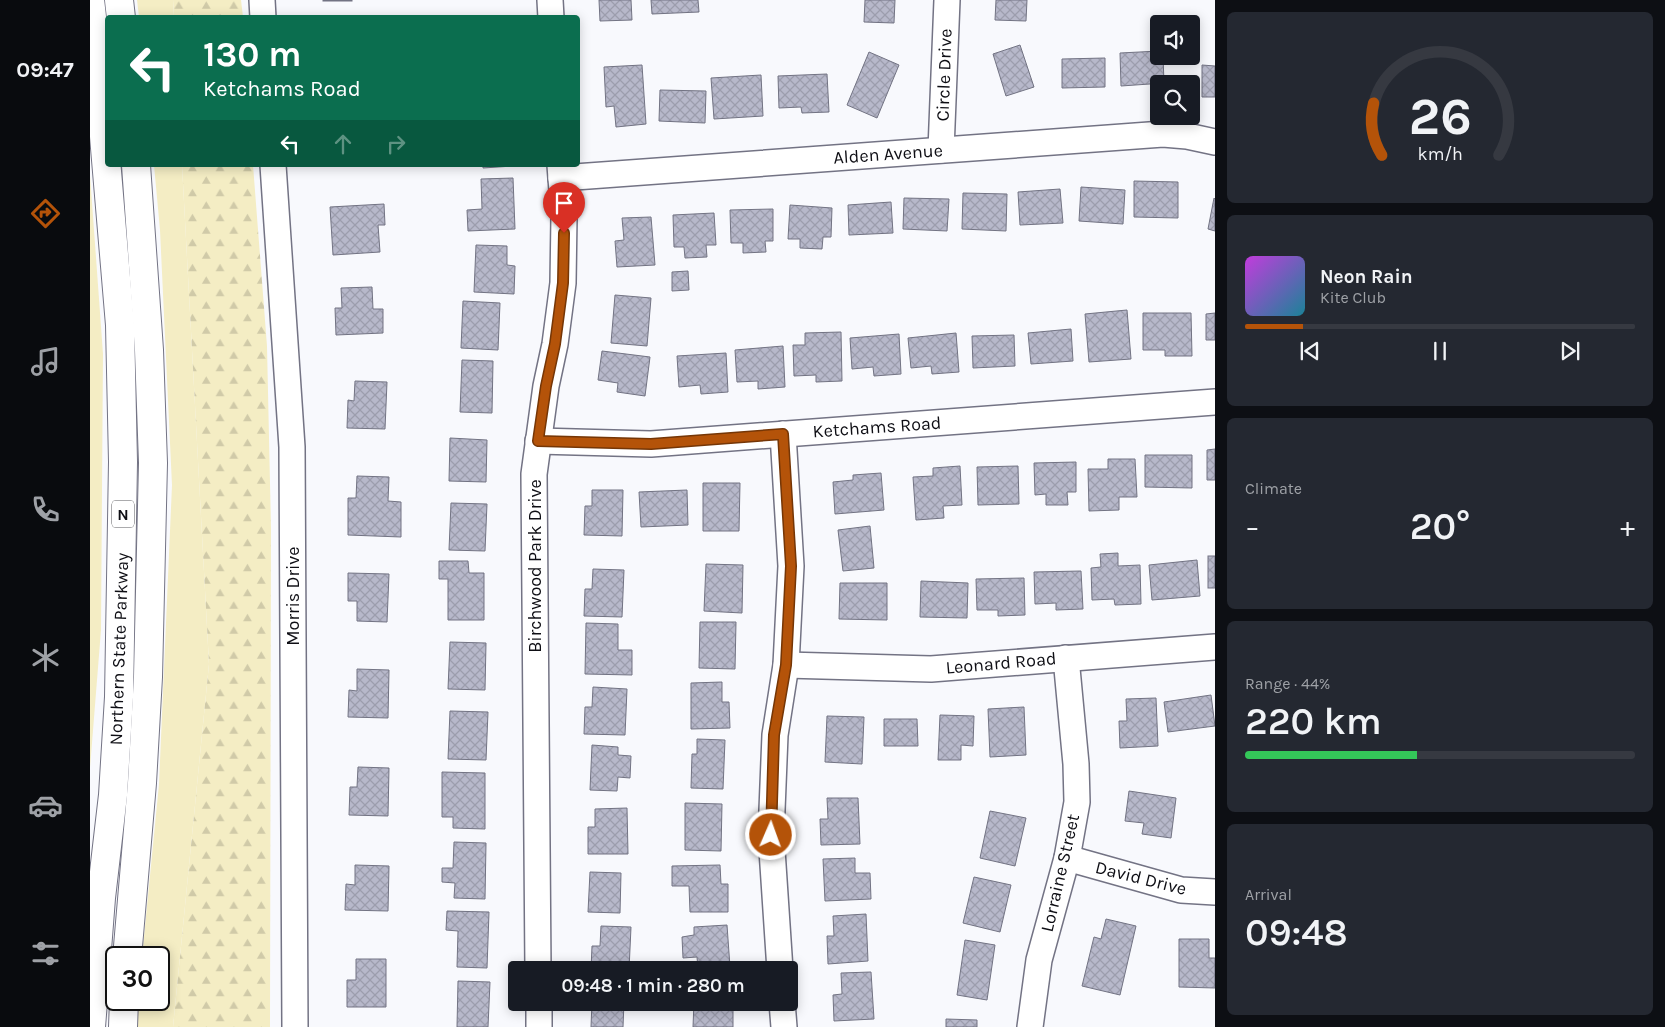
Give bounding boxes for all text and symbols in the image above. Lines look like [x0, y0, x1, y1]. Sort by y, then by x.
map controls [1150, 15, 1200, 125]
button: sound [1150, 15, 1200, 65]
street label: Circle Drive [931, 28, 957, 122]
text: 130 m [203, 34, 301, 75]
icon: left [120, 35, 185, 100]
text: 09:47 [16, 57, 74, 83]
button: search [1150, 75, 1200, 125]
text: Ketchams Road [203, 76, 361, 102]
text: 26 [1408, 86, 1472, 147]
icon: left [276, 130, 304, 158]
icon: ahead [329, 130, 357, 158]
icon: right [382, 130, 410, 158]
street label: Alden Avenue [833, 139, 943, 169]
text: km/h [1417, 144, 1463, 165]
pin [543, 182, 585, 233]
icon: arrive [550, 189, 578, 217]
icon: directions [28, 196, 63, 231]
text: Neon Rain [1320, 266, 1413, 288]
text: Kite Club [1320, 288, 1386, 307]
icon: previous [1296, 337, 1324, 365]
icon: pause [1426, 337, 1454, 365]
icon: next [1556, 337, 1584, 365]
icon: music [28, 344, 63, 379]
street label: Ketchams Road [812, 412, 942, 442]
street label: Birchwood Park Drive [524, 479, 546, 653]
text: Climate [1245, 479, 1302, 498]
icon: phone [28, 492, 63, 527]
road number: N [112, 500, 134, 528]
text: 20° [1410, 504, 1470, 549]
text: − [1245, 510, 1260, 543]
text: + [1620, 510, 1635, 543]
street label: Morris Drive [282, 546, 304, 646]
street label: Northern State Parkway [105, 552, 133, 746]
icon: climate [28, 640, 63, 675]
street label: Leonard Road [945, 647, 1057, 679]
text: Range · 44% [1245, 674, 1330, 693]
text: 220 km [1245, 699, 1382, 744]
icon: car [28, 788, 63, 823]
position arrow [744, 808, 796, 860]
street label: Lorraine Street [1036, 812, 1084, 934]
street label: David Drive [1093, 856, 1189, 900]
text: Arrival [1245, 885, 1292, 904]
text: 09:48 [1245, 910, 1348, 955]
icon: filters [28, 936, 63, 971]
speed limit sign: 30 [105, 946, 170, 1011]
text: 09:48 · 1 min · 280 m [561, 975, 745, 997]

